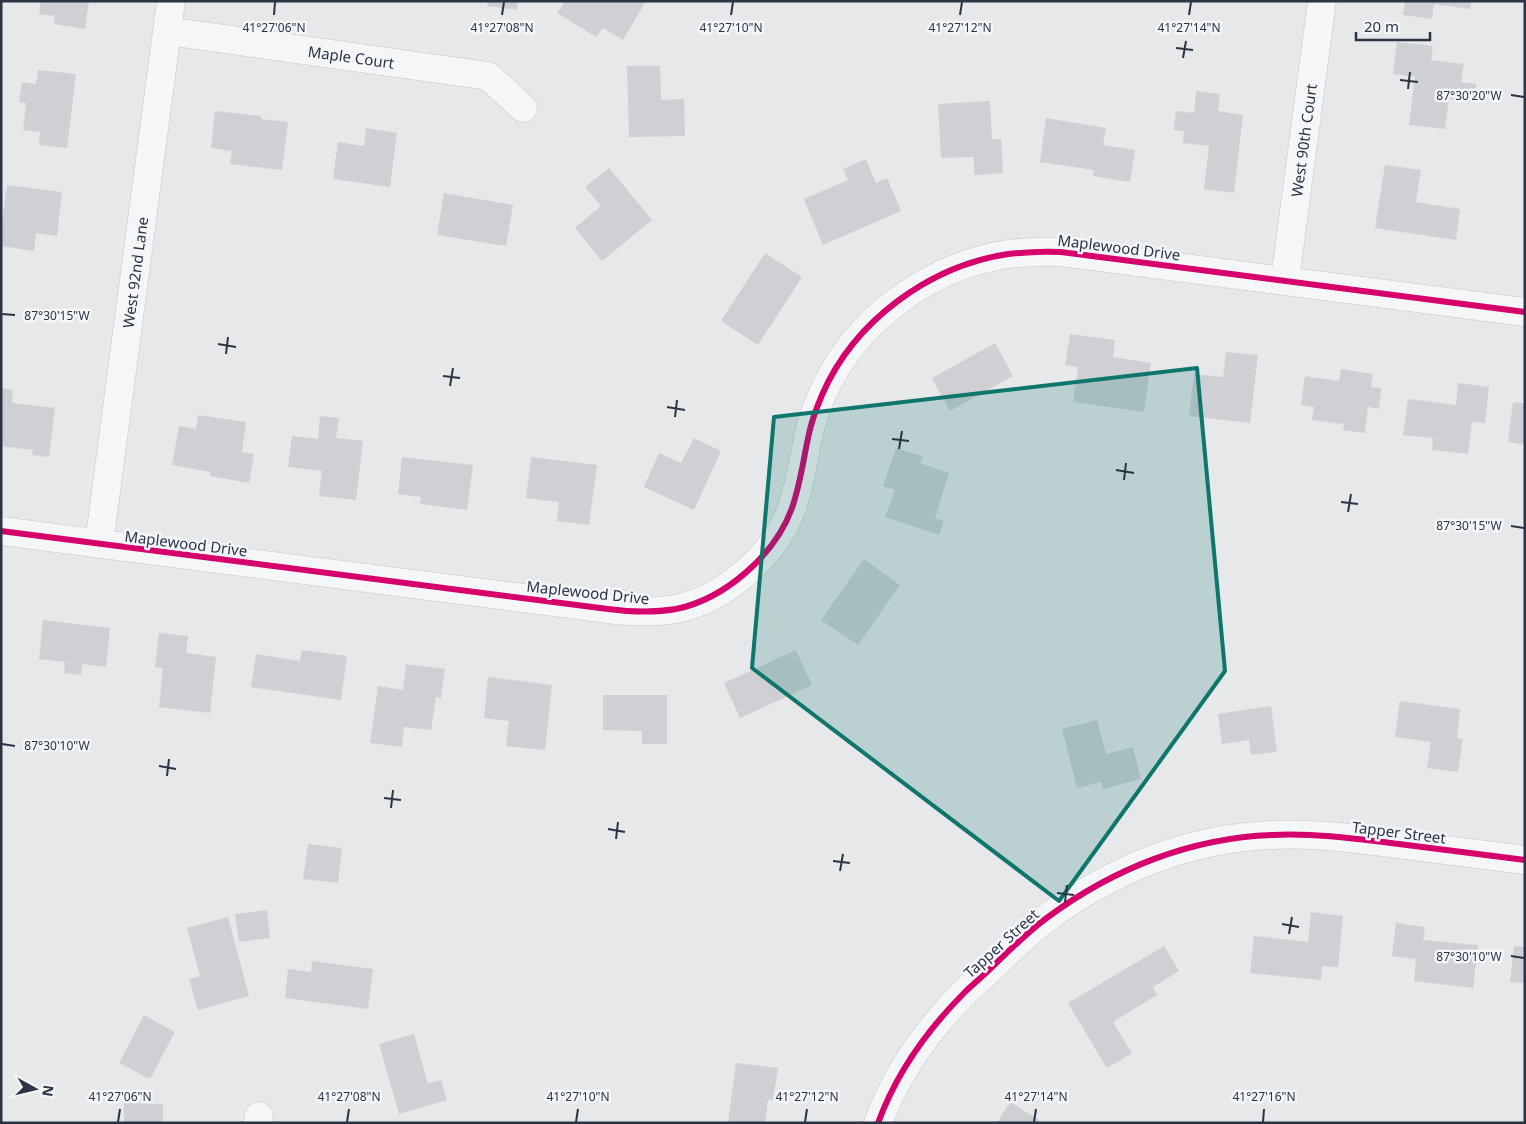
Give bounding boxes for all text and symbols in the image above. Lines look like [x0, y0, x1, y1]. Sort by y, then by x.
scale bar [1356, 10, 1430, 42]
text: 20 m [1364, 16, 1399, 36]
text: 41°27'06"N [242, 19, 306, 36]
text: 41°27'08"N [470, 19, 534, 36]
text: 41°27'10"N [699, 19, 763, 36]
text: 41°27'12"N [928, 19, 992, 36]
text: 41°27'14"N [1157, 19, 1221, 36]
street label: Maple Court [307, 41, 396, 73]
street label: West 90th Court [1286, 82, 1321, 198]
text: 87°30'20"W [1436, 87, 1502, 104]
street label: West 92nd Lane [118, 215, 152, 329]
street label: Maplewood Drive [1057, 230, 1181, 264]
text: 87°30'15"W [24, 307, 90, 324]
text: 87°30'15"W [1436, 517, 1502, 534]
street label: Maplewood Drive [124, 526, 248, 560]
street label: Maplewood Drive [526, 576, 650, 608]
text: 87°30'10"W [24, 737, 90, 754]
street label: Tapper Street [1351, 816, 1448, 848]
street label: Tapper Street [959, 904, 1043, 982]
text: 87°30'10"W [1436, 948, 1502, 965]
north arrow [10, 1064, 60, 1114]
text: N [38, 1084, 59, 1098]
text: 41°27'06"N [88, 1088, 152, 1105]
text: 41°27'08"N [317, 1088, 381, 1105]
text: 41°27'10"N [546, 1088, 610, 1105]
text: 41°27'12"N [775, 1088, 839, 1105]
text: 41°27'14"N [1004, 1088, 1068, 1105]
text: 41°27'16"N [1232, 1088, 1296, 1105]

